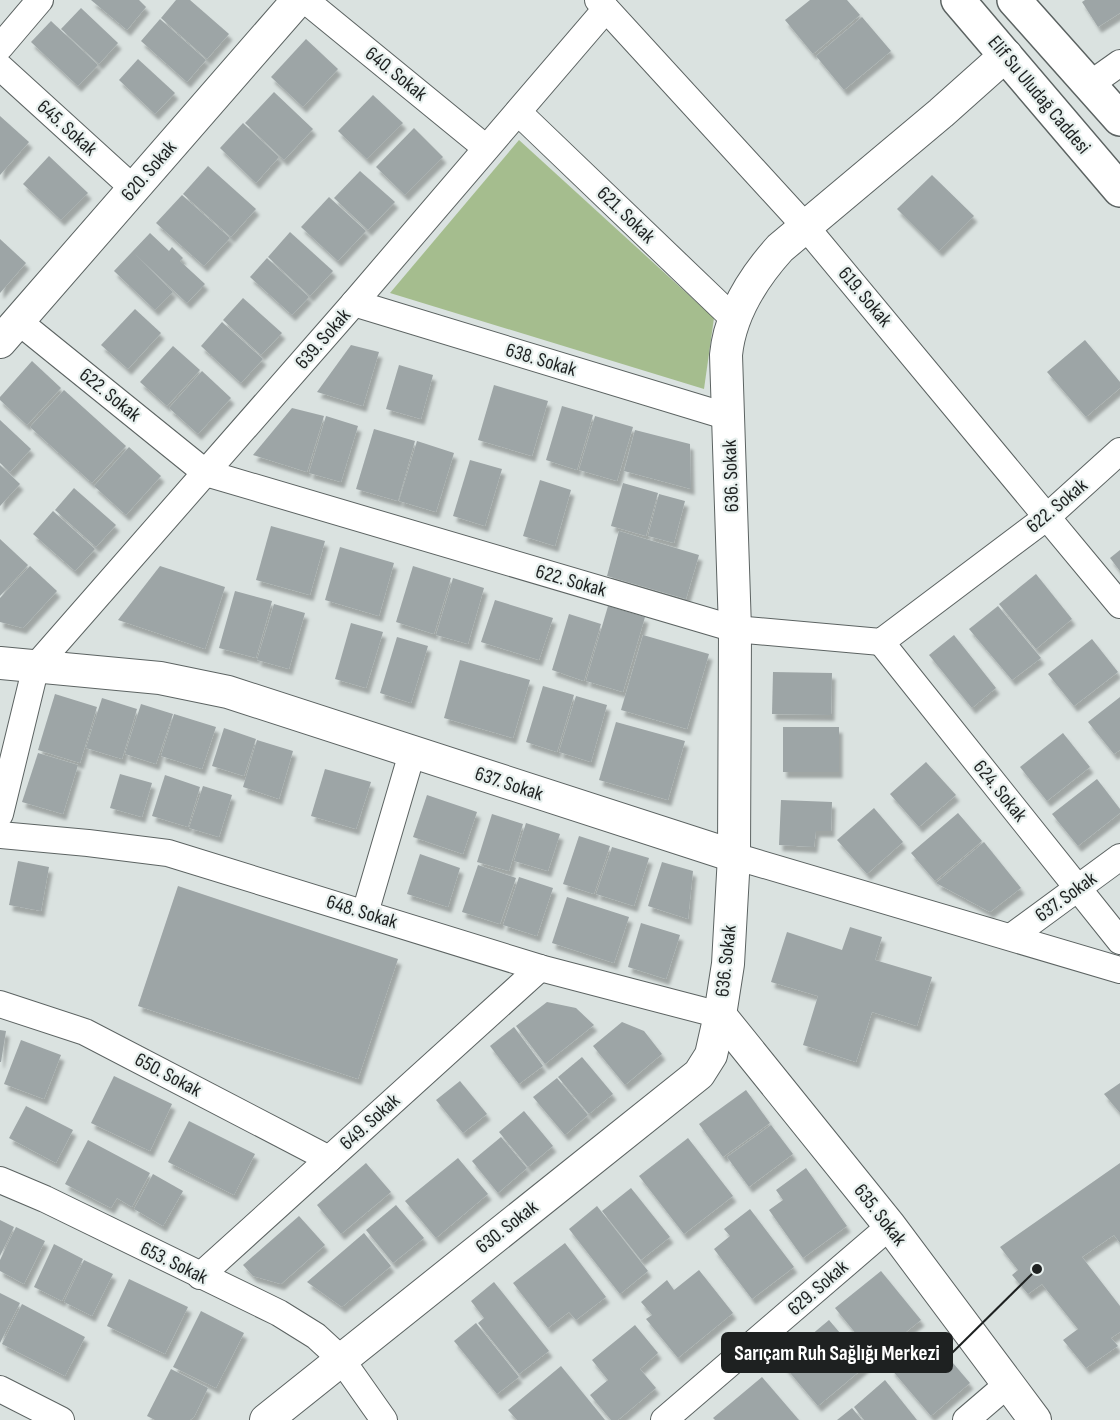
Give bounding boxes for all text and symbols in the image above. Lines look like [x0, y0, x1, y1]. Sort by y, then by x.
street label: Elif Su Uludağ Caddesi [983, 31, 1095, 159]
street label: 640. Sokak [360, 42, 432, 106]
street label: 645. Sokak [32, 95, 102, 161]
street label: 620. Sokak [116, 136, 182, 206]
street label: 621. Sokak [592, 181, 660, 249]
street label: 619. Sokak [833, 262, 897, 332]
street label: 639. Sokak [290, 304, 356, 374]
street label: 638. Sokak [503, 338, 580, 382]
street label: 622. Sokak [74, 363, 146, 427]
street label: 636. Sokak [718, 439, 744, 513]
street label: 622. Sokak [1022, 473, 1093, 538]
street label: 622. Sokak [533, 560, 609, 603]
street label: 624. Sokak [968, 755, 1032, 827]
street label: 637. Sokak [472, 762, 546, 806]
street label: 637. Sokak [1031, 866, 1102, 927]
street label: 648. Sokak [324, 890, 401, 934]
street label: 636. Sokak [710, 923, 742, 998]
street label: 650. Sokak [131, 1048, 206, 1103]
street label: 649. Sokak [335, 1089, 405, 1155]
street label: 635. Sokak [848, 1179, 912, 1251]
street label: 630. Sokak [471, 1195, 543, 1259]
street label: 653. Sokak [136, 1236, 212, 1290]
street label: 629. Sokak [783, 1255, 853, 1321]
callout: Sarıçam Ruh Sağlığı Merkezi [722, 1333, 952, 1372]
text: Sarıçam Ruh Sağlığı Merkezi [734, 1341, 940, 1366]

